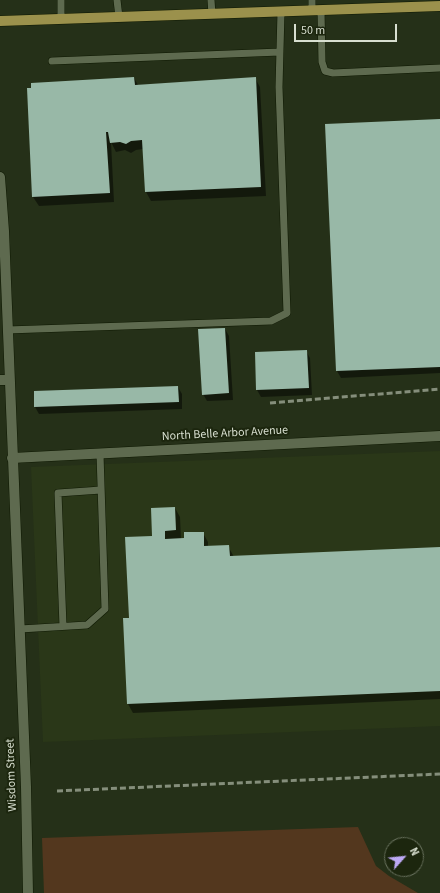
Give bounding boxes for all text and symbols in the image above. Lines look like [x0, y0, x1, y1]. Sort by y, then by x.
scale bar [296, 16, 399, 42]
text: 50 m [301, 22, 325, 39]
street label: North Belle Arbor Avenue [162, 424, 288, 444]
street label: Wisdom Street [4, 738, 20, 812]
north arrow [384, 837, 424, 877]
text: N [406, 845, 423, 858]

